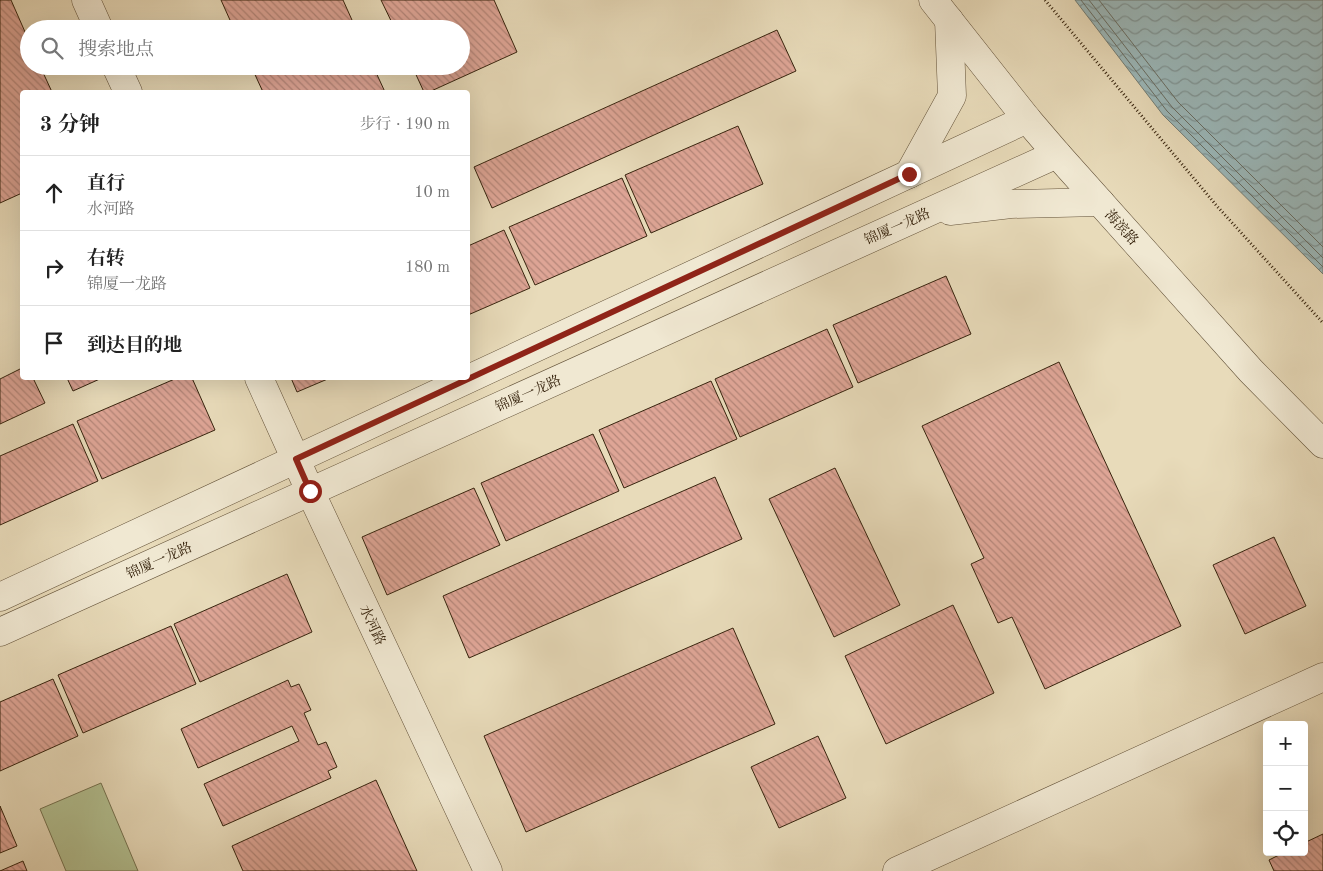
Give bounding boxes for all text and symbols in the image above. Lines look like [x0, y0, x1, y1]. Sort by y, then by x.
search box [20, 20, 470, 75]
icon: search [38, 34, 66, 62]
text: 搜索地点 [78, 41, 154, 60]
text: 3 分钟 [40, 115, 100, 136]
text: 步行 · 190 m [360, 117, 450, 133]
route end [898, 163, 921, 186]
text: 直行 [87, 175, 125, 194]
icon: ahead [40, 179, 68, 207]
text: 10 m [414, 185, 450, 201]
text: 水河路 [87, 202, 135, 218]
street label: 锦厦一龙路 [862, 205, 932, 248]
street label: 海滨路 [1102, 207, 1141, 248]
text: 右转 [87, 250, 125, 269]
icon: right [40, 254, 68, 282]
text: 180 m [405, 260, 450, 276]
text: 锦厦一龙路 [87, 277, 167, 293]
icon: arrive [40, 329, 68, 357]
text: 到达目的地 [87, 337, 182, 356]
street label: 锦厦一龙路 [493, 372, 563, 415]
route start [299, 480, 322, 503]
street label: 锦厦一龙路 [124, 539, 194, 582]
street label: 水河路 [357, 603, 388, 647]
map controls [1263, 721, 1308, 856]
button: + [1263, 721, 1308, 766]
button: − [1263, 766, 1308, 811]
button: locate [1263, 811, 1308, 856]

